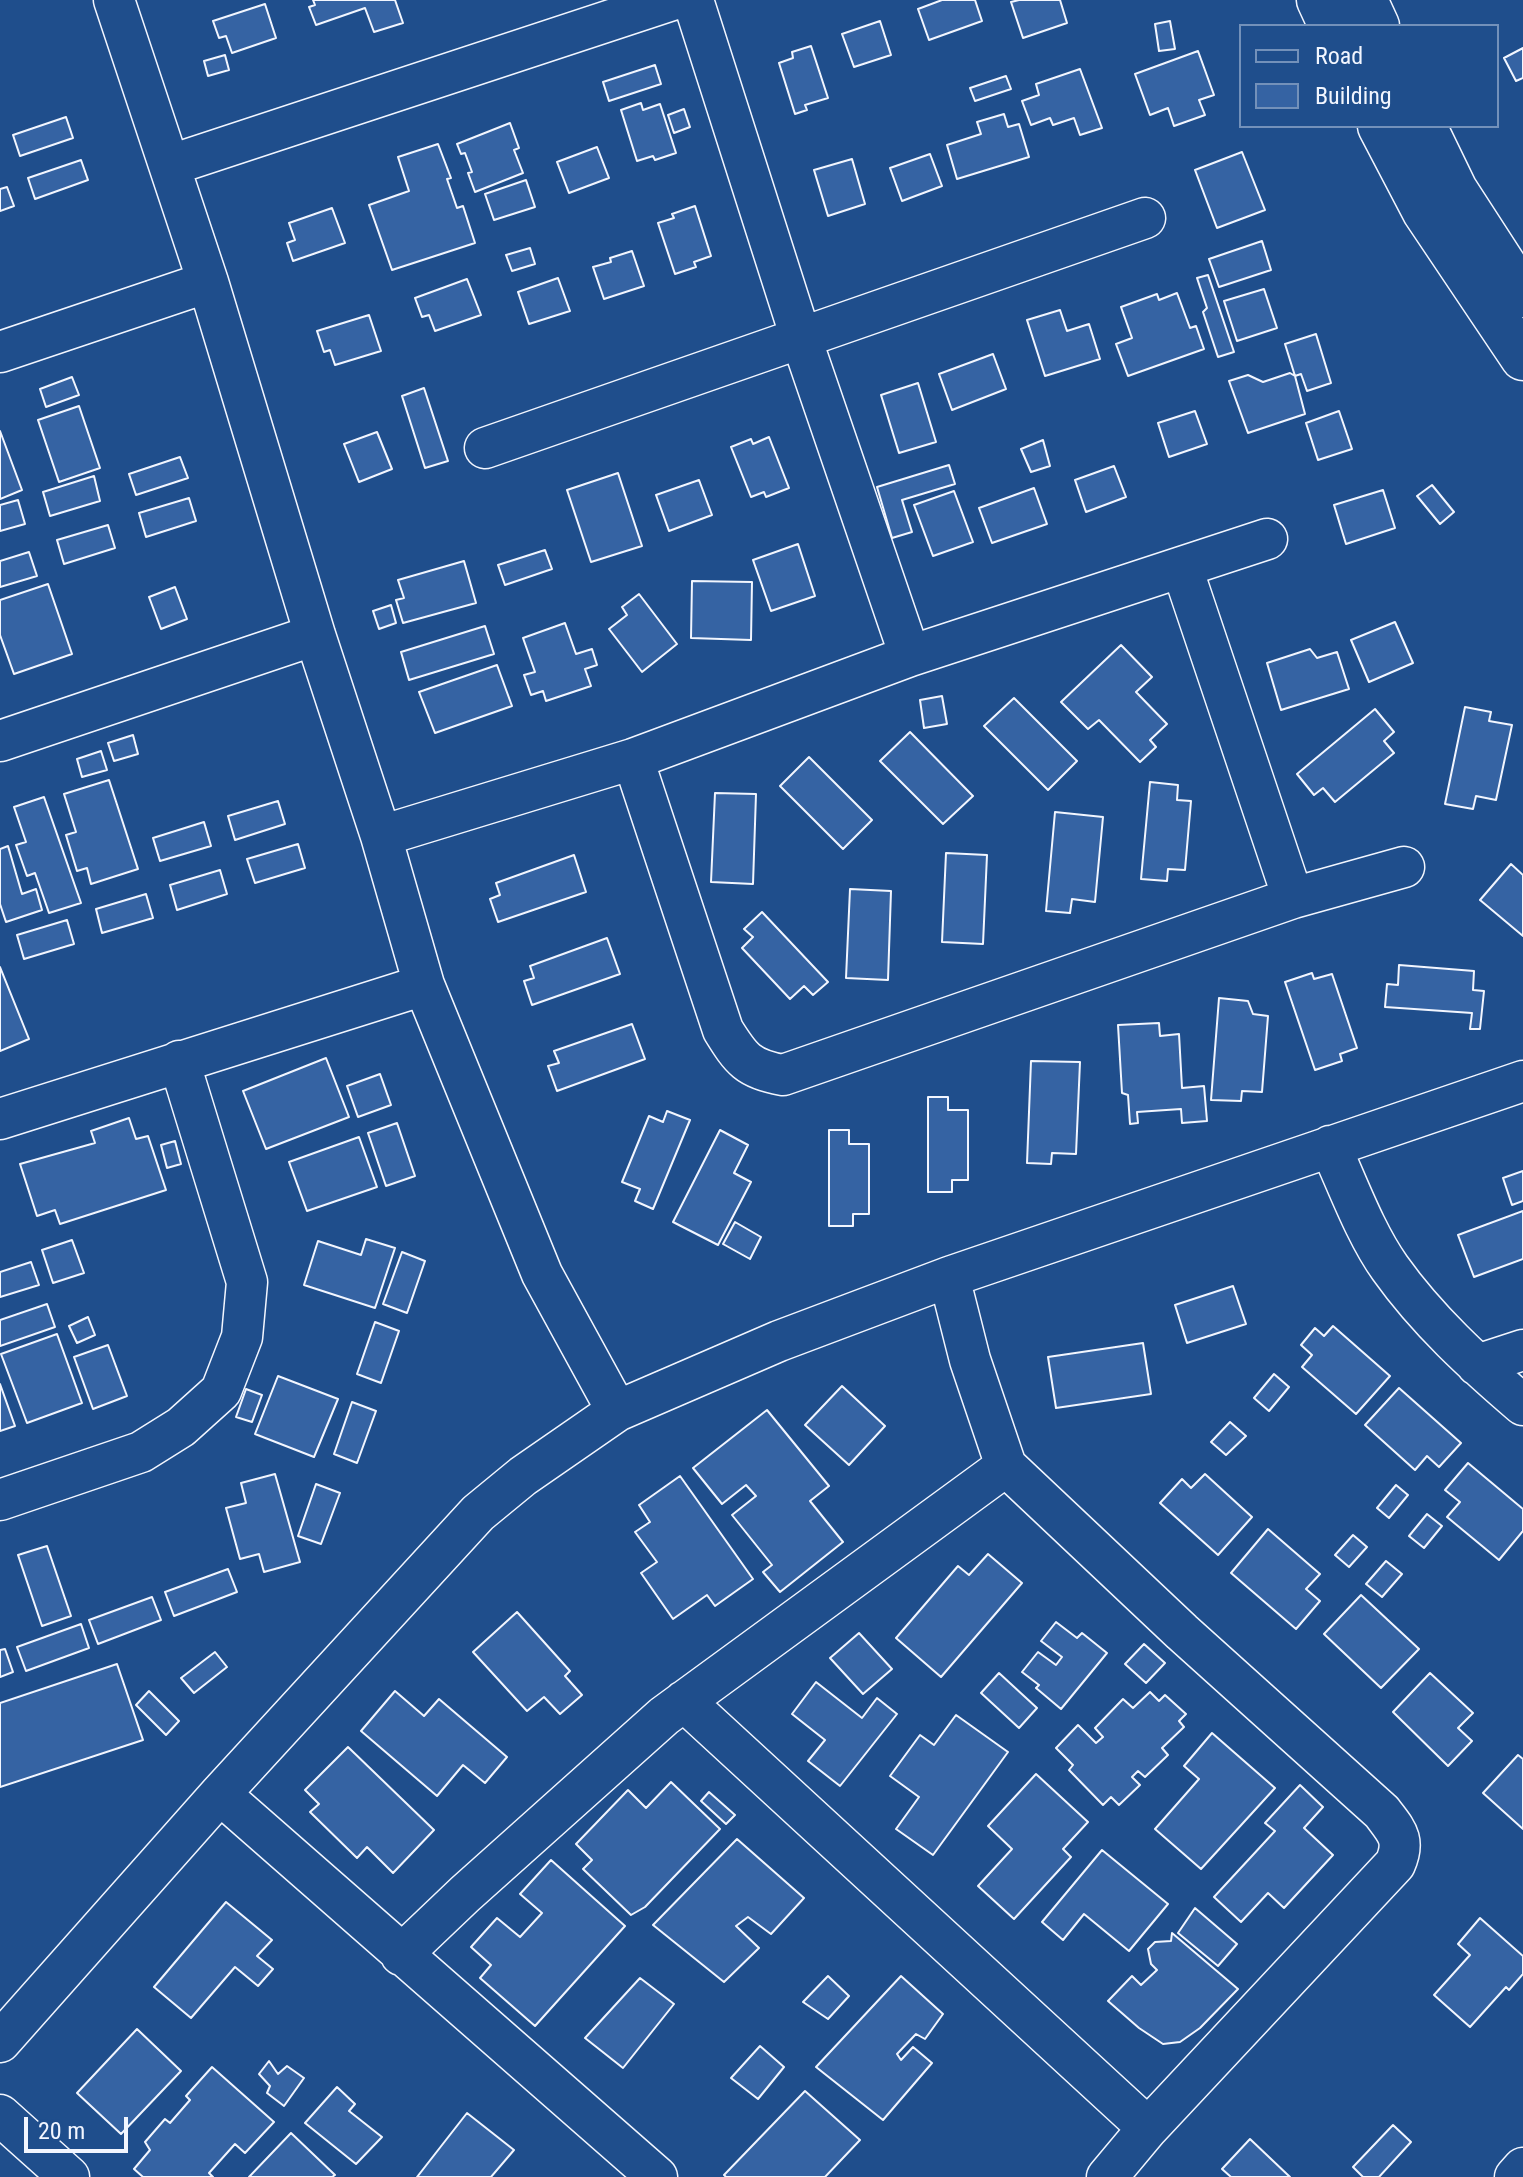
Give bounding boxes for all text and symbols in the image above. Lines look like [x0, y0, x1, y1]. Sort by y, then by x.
legend [1239, 24, 1499, 128]
text: Road [1315, 42, 1363, 70]
text: Building [1315, 82, 1392, 110]
scale bar [28, 2101, 132, 2151]
text: 20 m [38, 2117, 85, 2145]

